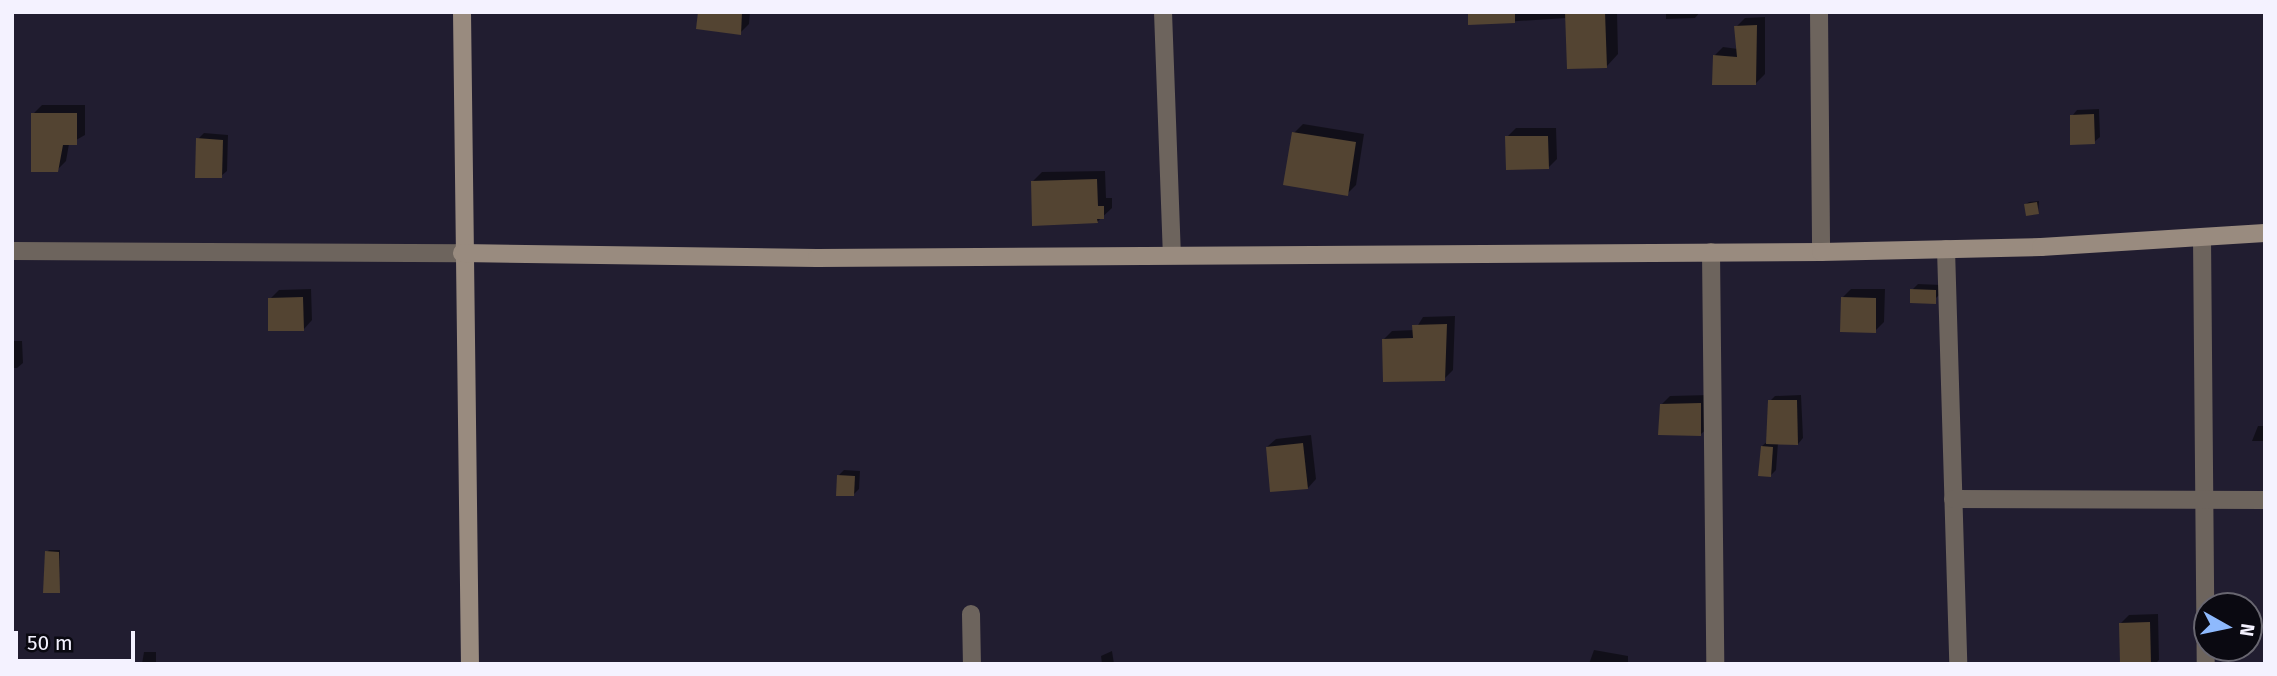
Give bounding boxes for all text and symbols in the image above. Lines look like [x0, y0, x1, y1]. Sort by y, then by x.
north arrow [2193, 592, 2263, 662]
scale bar [18, 616, 138, 660]
text: N [2235, 622, 2260, 638]
text: 50 m [27, 630, 73, 656]

